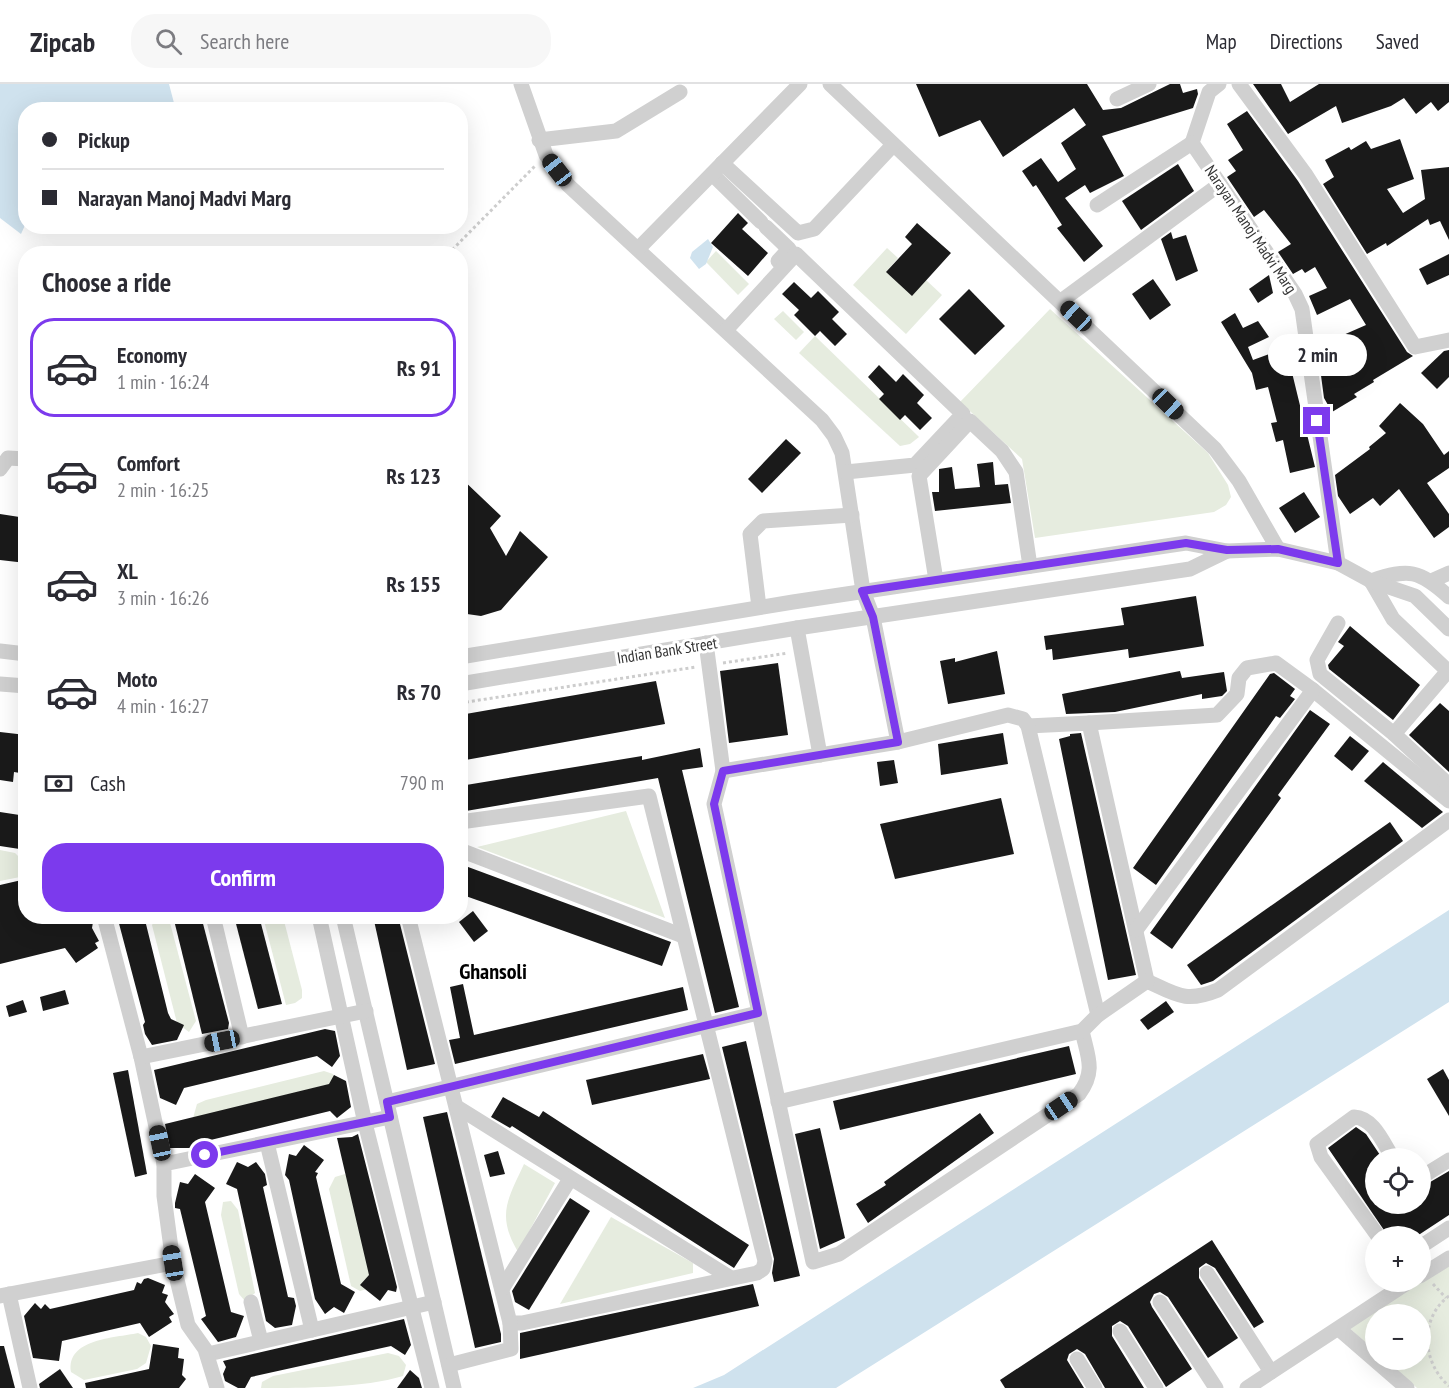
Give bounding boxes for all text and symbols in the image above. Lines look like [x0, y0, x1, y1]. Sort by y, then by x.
search box [131, 14, 551, 68]
text: Zipcab [30, 23, 95, 60]
icon: search [152, 25, 185, 58]
text: Search here [200, 27, 289, 55]
text: Map [1206, 28, 1237, 55]
text: Directions [1270, 28, 1343, 55]
text: Saved [1376, 28, 1419, 55]
text: Pickup [78, 126, 130, 154]
car [539, 150, 575, 190]
street label: Narayan Manoj Madvi Marg [1201, 161, 1301, 297]
text: Narayan Manoj Madvi Marg [78, 184, 291, 212]
text: Choose a ride [42, 265, 171, 299]
car [1057, 297, 1095, 335]
callout: 2 min [1268, 334, 1366, 376]
icon: car [45, 341, 99, 395]
text: Economy [117, 341, 187, 369]
text: 2 min [1297, 342, 1338, 368]
text: Rs 91 [397, 354, 441, 382]
text: 1 min · 16:24 [117, 369, 209, 395]
car [1149, 385, 1187, 423]
route end [1303, 407, 1330, 434]
icon: car [45, 449, 99, 503]
text: Comfort [117, 449, 180, 477]
text: Rs 123 [386, 462, 441, 490]
text: 2 min · 16:25 [117, 477, 209, 503]
icon: car [45, 557, 99, 611]
text: XL [117, 557, 138, 585]
text: Rs 155 [386, 570, 441, 598]
text: 3 min · 16:26 [117, 585, 209, 611]
street label: Indian Bank Street [615, 632, 719, 668]
icon: car [45, 665, 99, 719]
text: Moto [117, 665, 158, 693]
text: Rs 70 [397, 678, 441, 706]
text: 4 min · 16:27 [117, 693, 209, 719]
icon: cash [42, 767, 75, 800]
text: Cash [90, 769, 126, 797]
text: 790 m [400, 770, 444, 796]
button: Confirm [42, 843, 444, 912]
district label: Ghansoli [459, 957, 527, 985]
car [203, 1029, 241, 1053]
car [1041, 1088, 1081, 1124]
car [147, 1124, 173, 1162]
route start [191, 1141, 218, 1168]
map controls [1365, 1148, 1431, 1370]
button: locate [1365, 1148, 1431, 1214]
button: + [1365, 1226, 1431, 1292]
car [161, 1244, 185, 1282]
button: − [1365, 1304, 1431, 1370]

